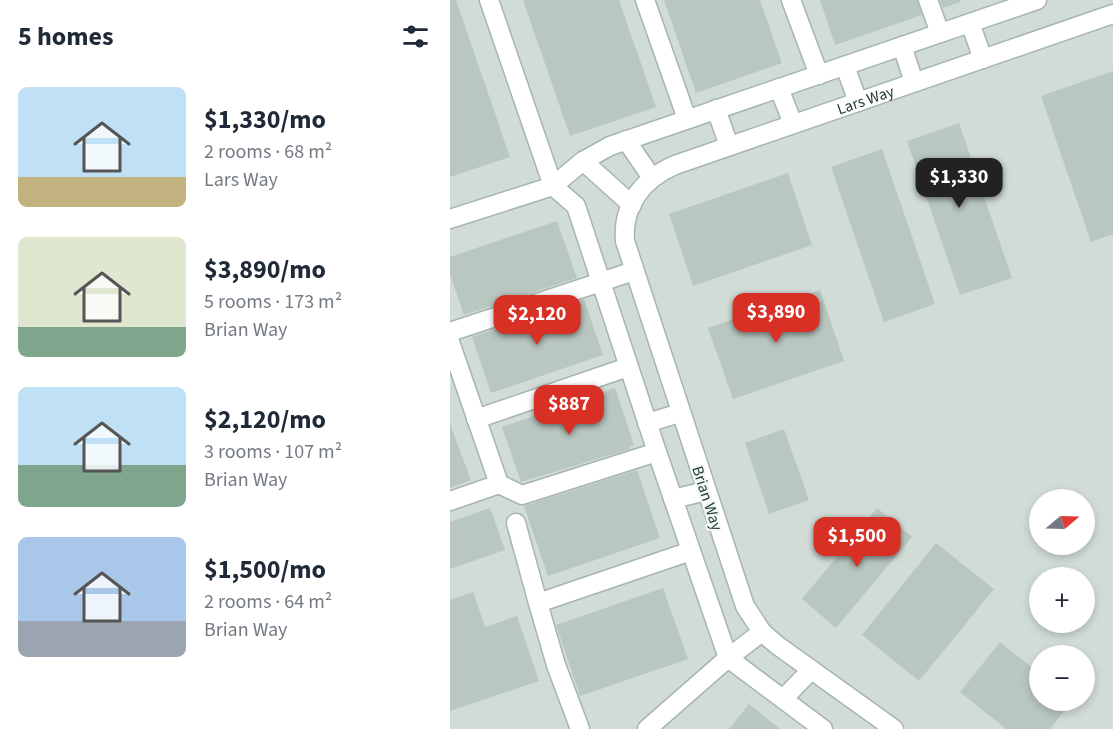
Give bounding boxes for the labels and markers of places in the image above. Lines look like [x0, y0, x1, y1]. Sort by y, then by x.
pin: $1,330 [910, 158, 1008, 209]
pin: $3,890 [727, 293, 825, 344]
pin: $2,120 [488, 295, 586, 346]
pin: $887 [533, 385, 605, 436]
pin: $1,500 [808, 517, 906, 568]

